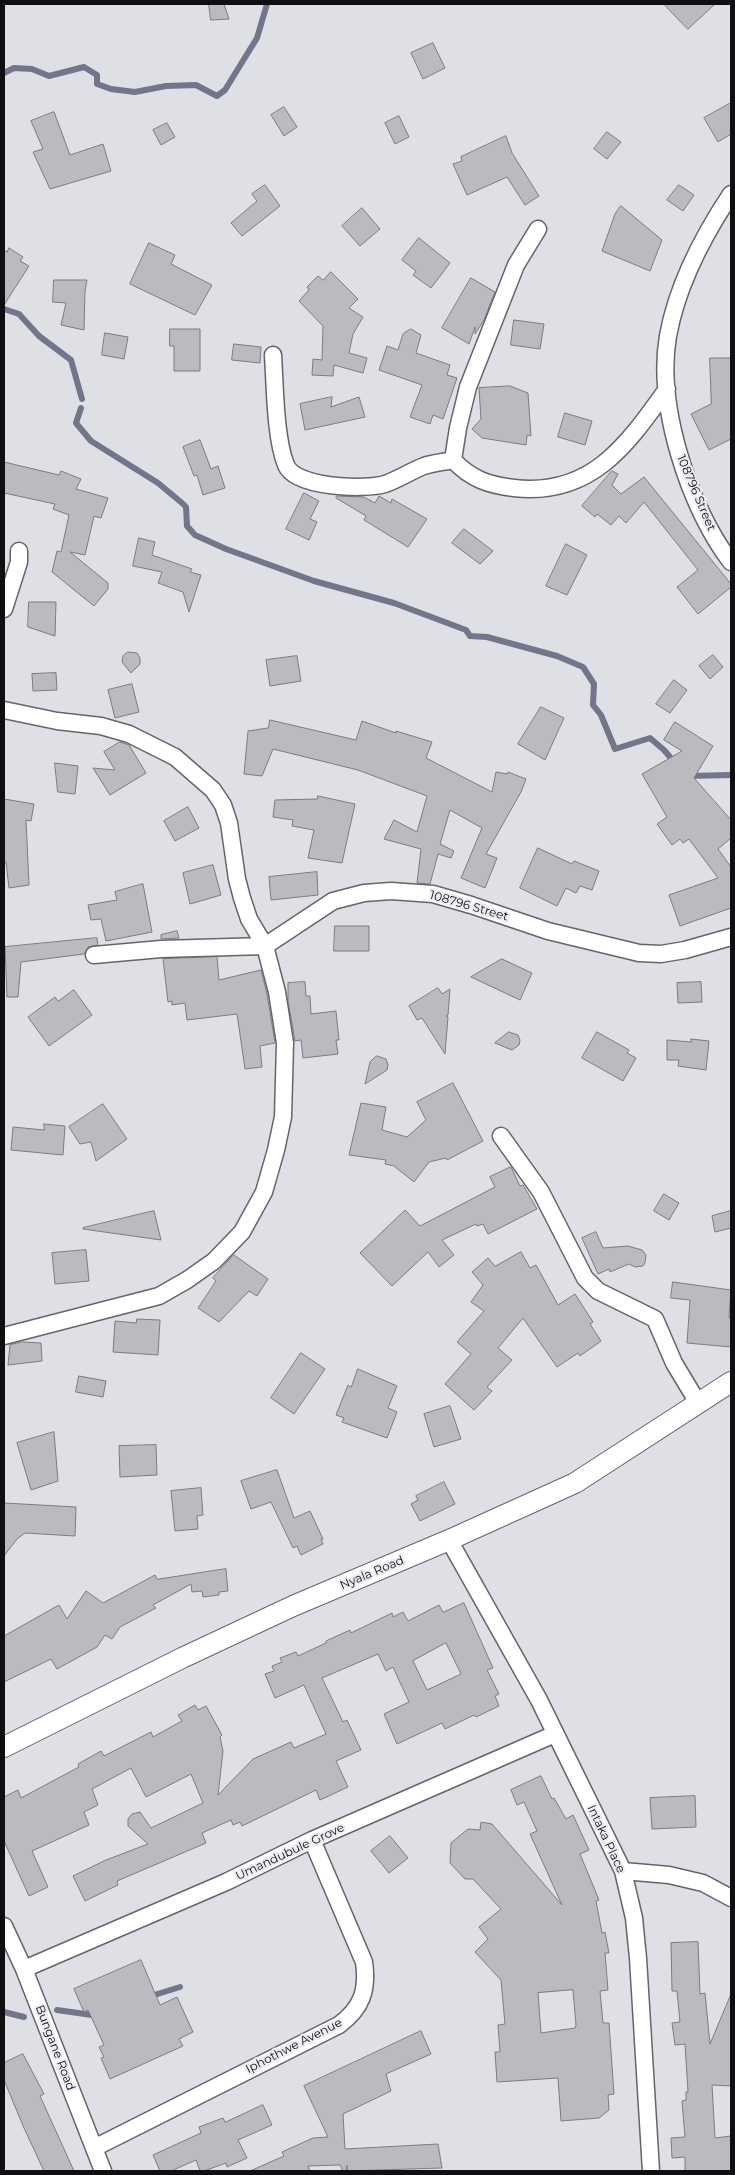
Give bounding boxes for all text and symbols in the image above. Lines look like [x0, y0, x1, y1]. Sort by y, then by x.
street label: 108796 Street [674, 453, 718, 533]
street label: 108796 Street [428, 888, 510, 924]
street label: Nyala Road [338, 1553, 406, 1593]
street label: Intaka Place [584, 1803, 628, 1875]
street label: Umandubule Grove [233, 1820, 347, 1884]
street label: Bungane Road [32, 2003, 78, 2093]
street label: Iphothwe Avenue [243, 2015, 345, 2077]

